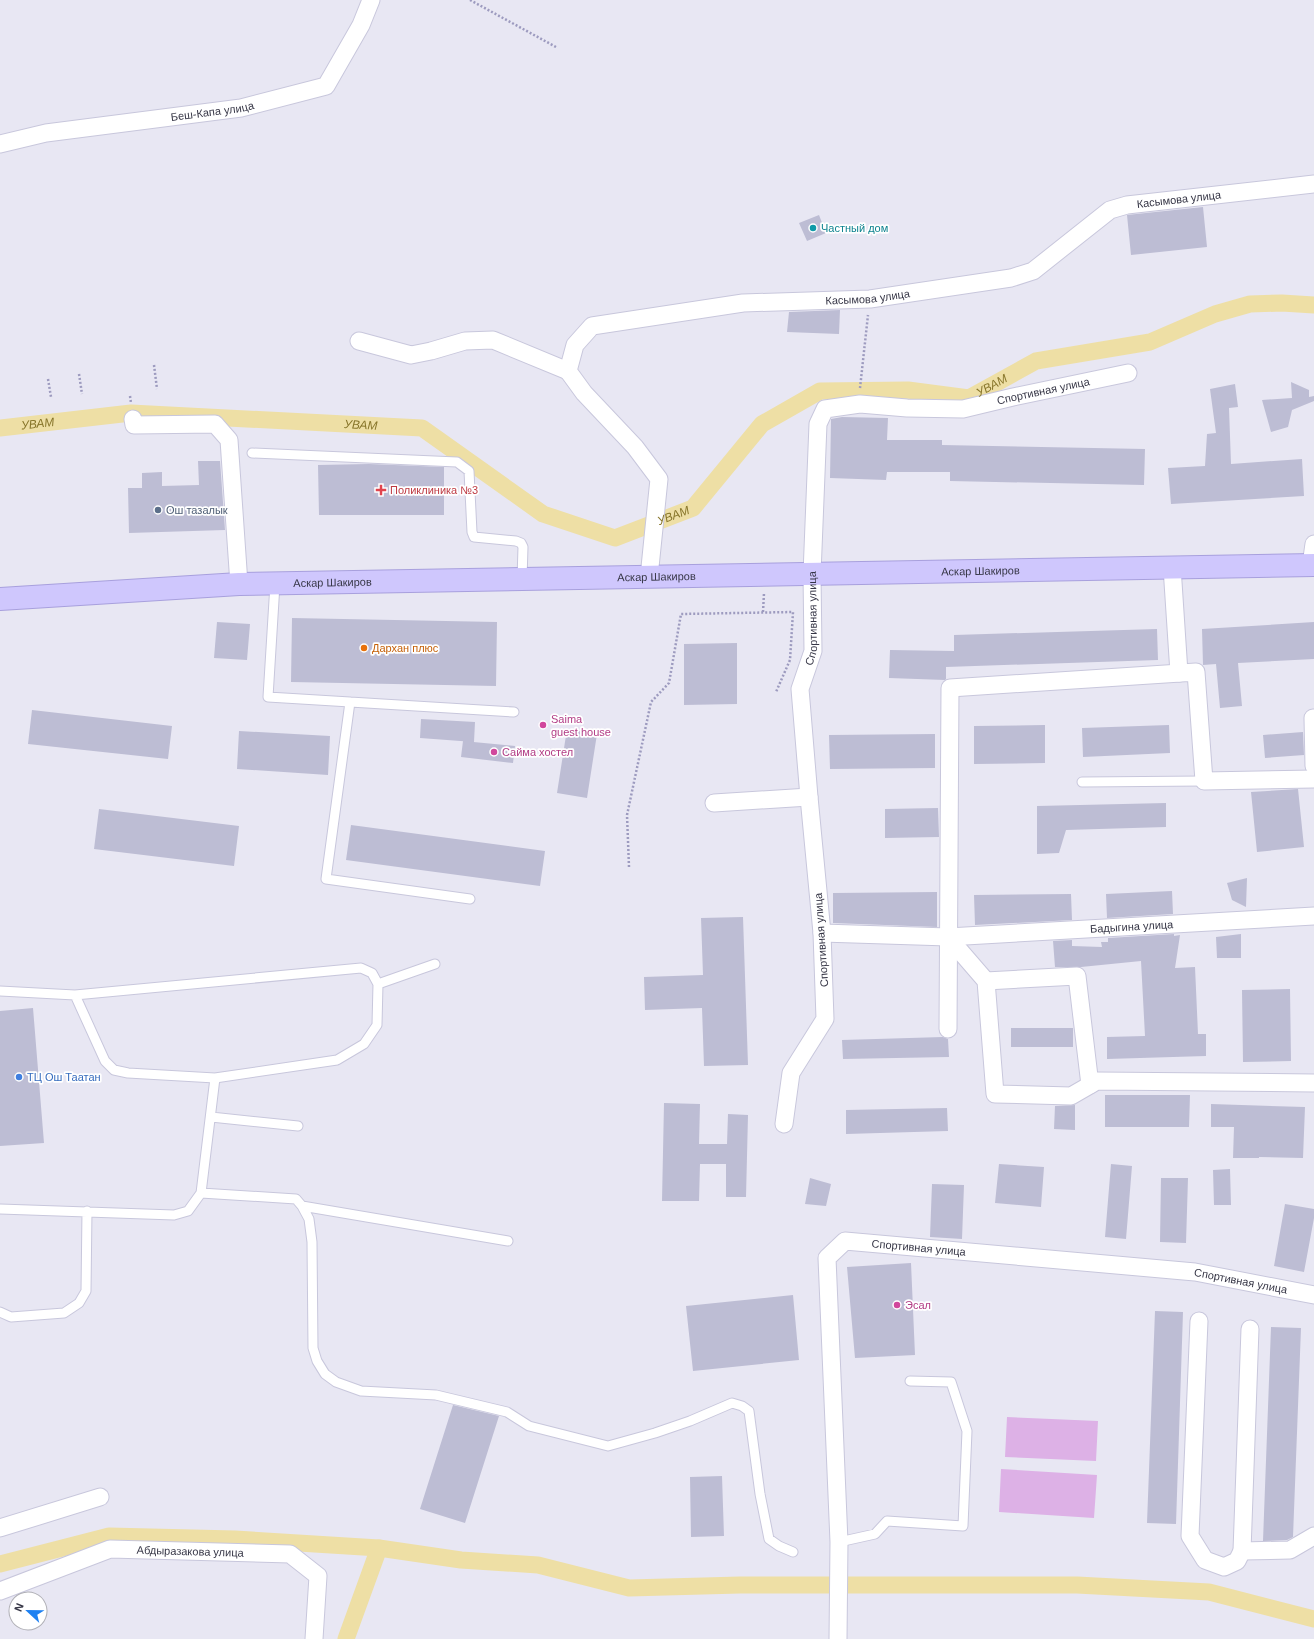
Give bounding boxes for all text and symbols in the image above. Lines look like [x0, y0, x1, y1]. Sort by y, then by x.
street label: Беш-Капа улица [170, 99, 256, 123]
street label: Касымова улица [1136, 188, 1223, 210]
place label: Частный дом [821, 222, 888, 234]
marker: Частный дом [808, 223, 818, 233]
street label: Касымова улица [825, 287, 912, 306]
water label: УВАМ [973, 371, 1010, 400]
street label: Спортивная улица [996, 375, 1092, 407]
water label: УВАМ [19, 415, 55, 433]
water label: УВАМ [343, 417, 378, 433]
marker: Поликлиника №3 [375, 484, 387, 496]
place label: Поликлиника №3 [390, 484, 478, 496]
water label: УВАМ [654, 503, 691, 528]
place label: Ош тазалык [166, 504, 228, 516]
marker: Ош тазалык [153, 505, 163, 515]
street label: Аскар Шакиров [941, 564, 1020, 578]
street label: Аскар Шакиров [617, 570, 696, 583]
street label: Спортивная улица [803, 570, 819, 667]
street label: Аскар Шакиров [293, 576, 372, 589]
place label: Дархан плюс [372, 642, 439, 654]
marker: Дархан плюс [359, 643, 369, 653]
place label: Saima guest house [551, 713, 611, 738]
marker: Saima guest house [538, 720, 548, 730]
place label: Сайма хостел [502, 746, 573, 758]
marker: Сайма хостел [489, 747, 499, 757]
street label: Спортивная улица [812, 892, 830, 987]
street label: Бадыгина улица [1090, 918, 1174, 935]
place label: ТЦ Ош Таатан [27, 1071, 101, 1083]
marker: ТЦ Ош Таатан [14, 1072, 24, 1082]
street label: Спортивная улица [871, 1237, 967, 1258]
street label: Спортивная улица [1193, 1266, 1289, 1296]
place label: Эсал [905, 1299, 931, 1311]
marker: Эсал [892, 1300, 902, 1310]
street label: Абдыразакова улица [137, 1544, 245, 1559]
north arrow [8, 1591, 48, 1631]
text: N [12, 1601, 26, 1613]

